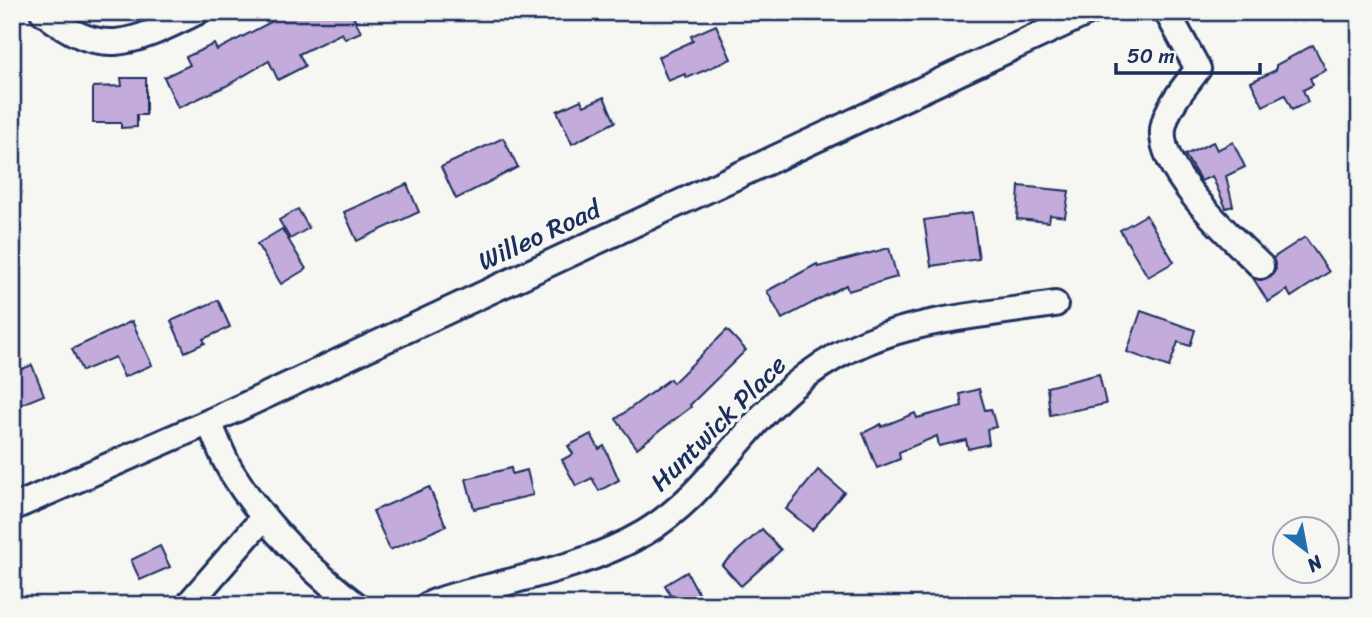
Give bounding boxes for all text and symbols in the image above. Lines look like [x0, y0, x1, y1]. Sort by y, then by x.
scale bar [1116, 32, 1260, 76]
text: 50 m [1127, 37, 1175, 75]
street label: Willeo Road [470, 186, 610, 283]
street label: Huntwick Place [638, 343, 798, 503]
north arrow [1270, 516, 1340, 586]
text: N [1300, 546, 1330, 582]

